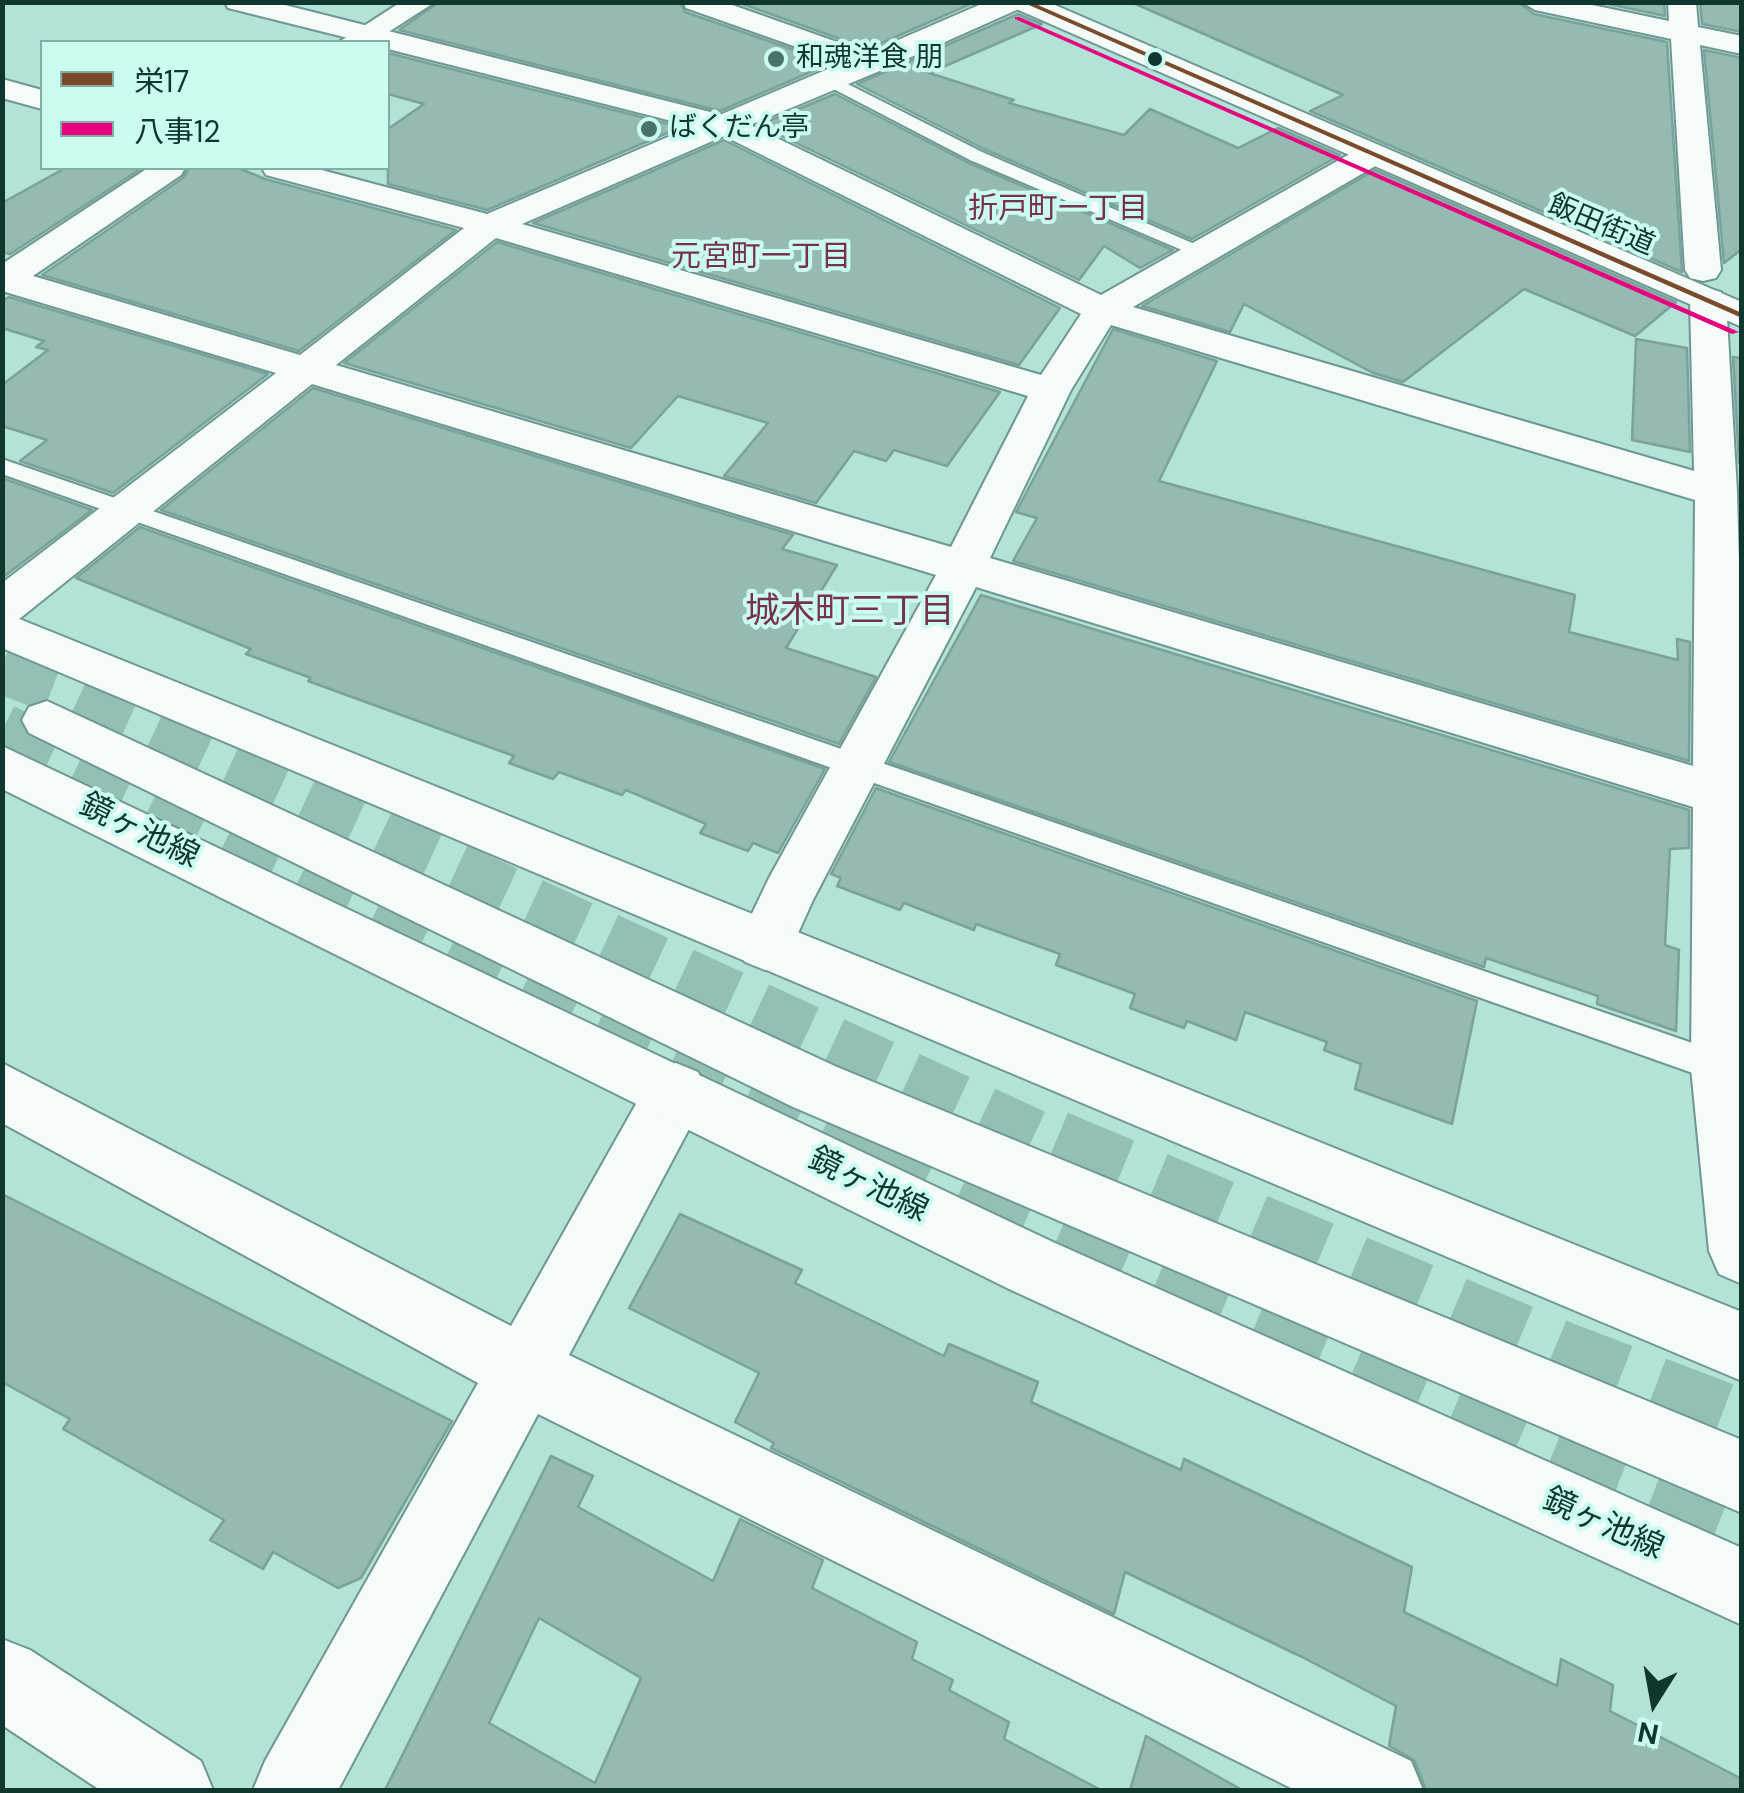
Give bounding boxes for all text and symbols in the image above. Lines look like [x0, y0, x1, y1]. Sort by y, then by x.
legend [40, 40, 390, 170]
place label: 和魂洋食 朋 [796, 42, 943, 76]
marker: 和魂洋食 朋 [765, 48, 787, 70]
unlabelled marker [1145, 49, 1165, 69]
text: 栄17 [134, 62, 189, 101]
text: 八事12 [134, 112, 221, 151]
place label: ばくだん亭 [669, 112, 809, 146]
marker: ばくだん亭 [638, 118, 660, 140]
street label: 飯田街道 [1543, 189, 1659, 263]
district label: 折戸町一丁目 [968, 192, 1148, 228]
district label: 元宮町一丁目 [671, 240, 851, 276]
district label: 城木町三丁目 [745, 592, 955, 634]
street label: 鏡ヶ池線 [73, 787, 205, 877]
street label: 鏡ヶ池線 [802, 1141, 934, 1231]
street label: 鏡ヶ池線 [1537, 1481, 1669, 1569]
north arrow [1604, 1653, 1704, 1753]
text: N [1635, 1713, 1662, 1753]

